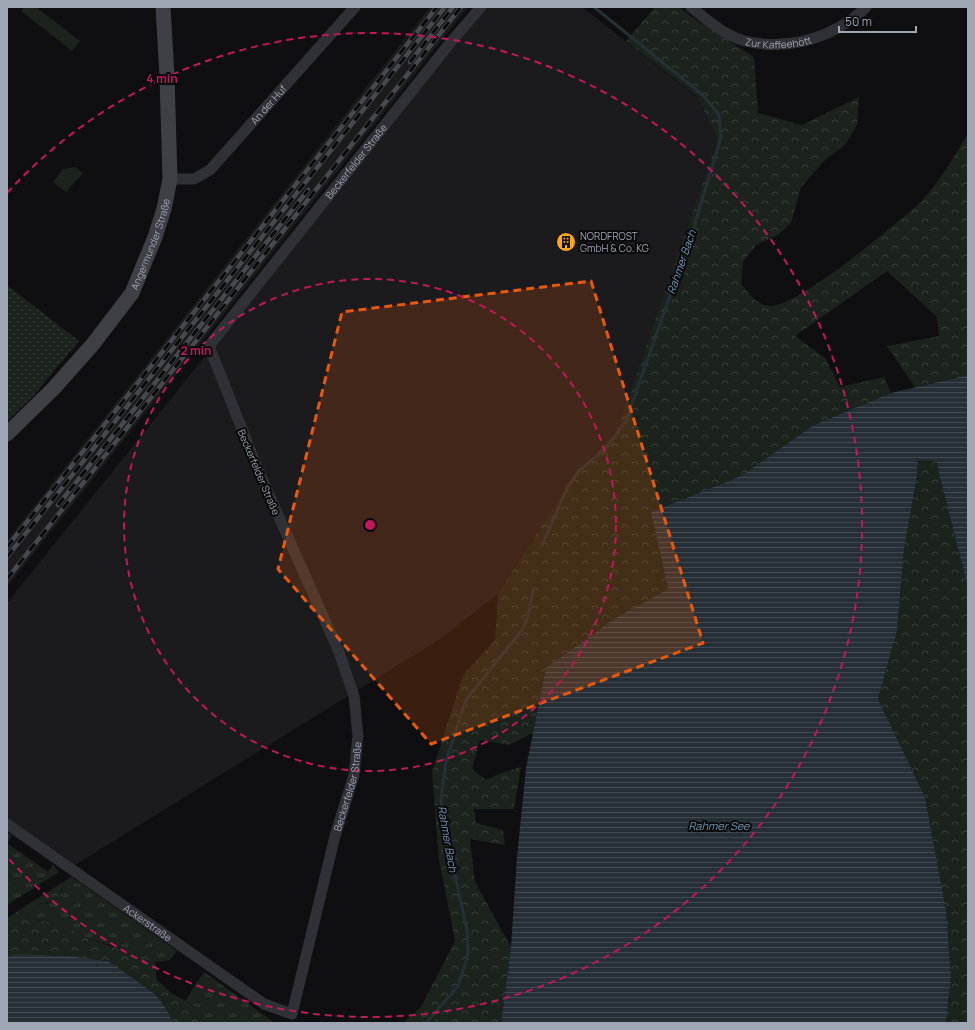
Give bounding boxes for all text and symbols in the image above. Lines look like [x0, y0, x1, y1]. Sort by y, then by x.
scale bar [839, 8, 916, 34]
text: 50 m [845, 13, 872, 30]
street label: Zur Kaffeehött [744, 32, 814, 51]
text: 4 min [146, 70, 178, 87]
street label: An der Huf [247, 82, 290, 127]
street label: Beckerfelder Straße [322, 121, 390, 202]
street label: Angermunder Straße [127, 197, 173, 292]
water label: Rahmer Bach [663, 227, 699, 296]
place label: NORDFROST GmbH & Co. KG [580, 229, 649, 255]
building icon: NORDFROST GmbH & Co. KG [555, 231, 577, 253]
text: 2 min [180, 342, 212, 359]
street label: Beckerfelder Straße [235, 427, 283, 517]
centre of rings [363, 518, 377, 532]
street label: Beckerfelder Straße [330, 741, 364, 833]
water label: Rahmer Bach [435, 805, 461, 874]
water label: Rahmer See [688, 818, 750, 833]
street label: Ackerstraße [121, 901, 175, 945]

